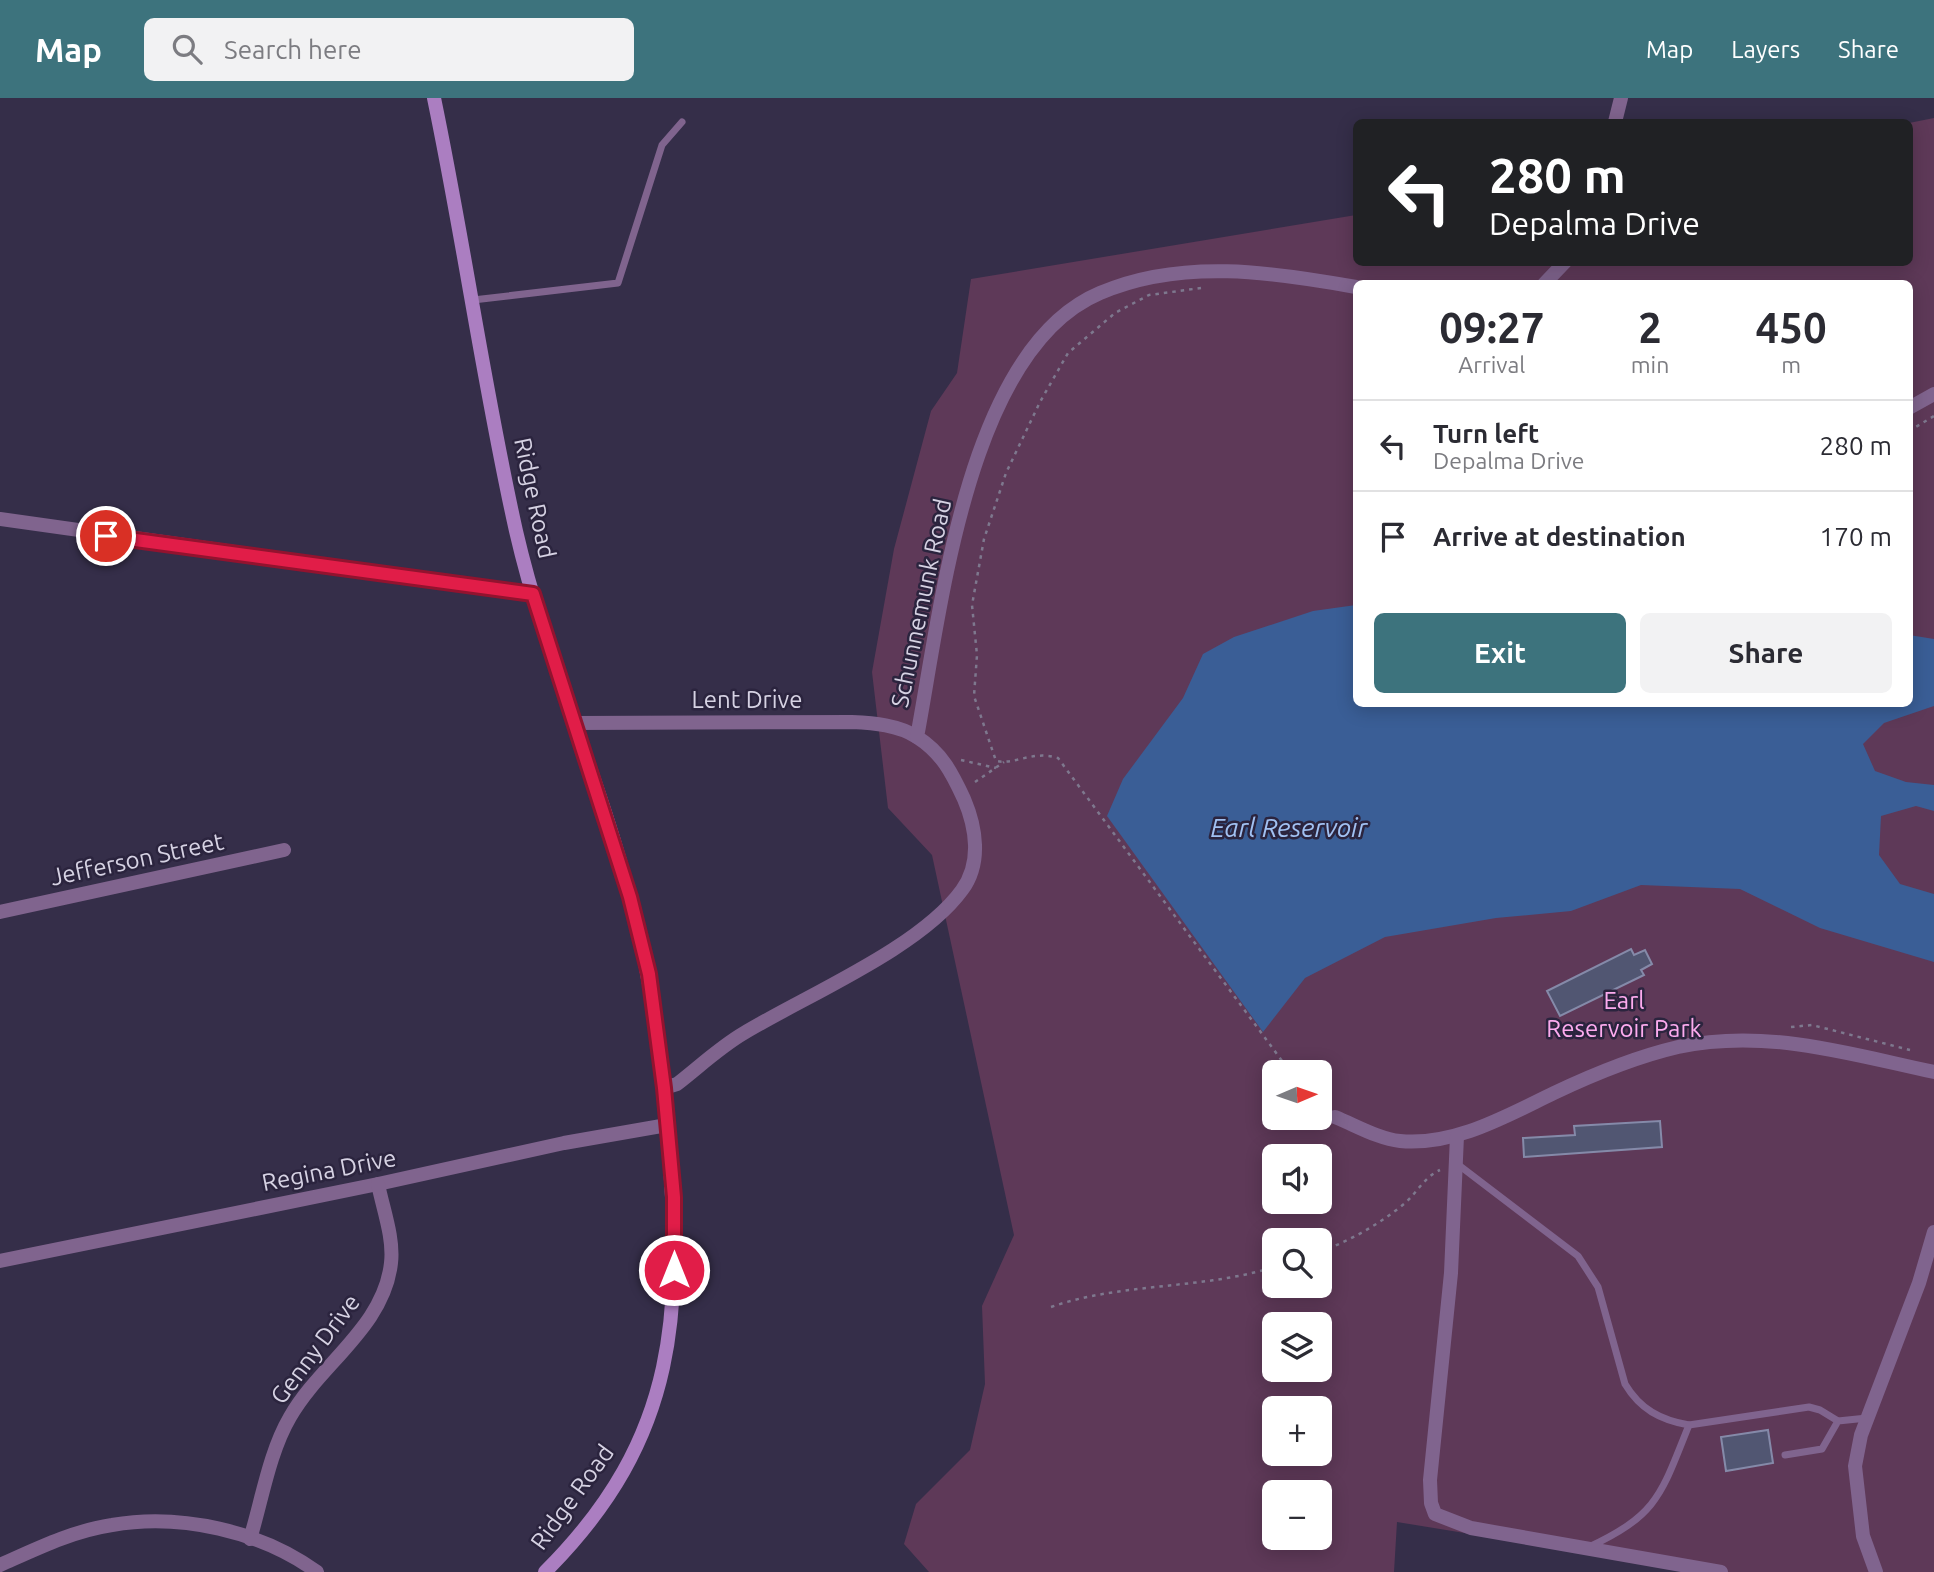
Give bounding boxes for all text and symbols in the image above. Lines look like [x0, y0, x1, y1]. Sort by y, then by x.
search box [144, 18, 634, 81]
icon: search [168, 30, 206, 68]
text: Map [35, 31, 102, 68]
text: Search here [224, 35, 362, 64]
text: Map [1646, 36, 1693, 63]
text: Layers [1731, 36, 1800, 63]
text: Share [1838, 36, 1899, 63]
icon: left [1374, 147, 1465, 238]
text: 280 m [1489, 147, 1626, 202]
text: Depalma Drive [1489, 205, 1700, 241]
text: 09:27 [1439, 304, 1544, 351]
text: 2 [1638, 304, 1662, 351]
text: 450 [1756, 304, 1827, 351]
text: Arrival [1458, 352, 1525, 377]
text: min [1631, 352, 1669, 377]
text: m [1781, 352, 1801, 377]
text: Turn left [1433, 419, 1539, 448]
icon: left [1374, 427, 1412, 465]
text: 280 m [1820, 431, 1892, 460]
street label: Ridge Road [509, 435, 561, 561]
text: Depalma Drive [1433, 448, 1585, 473]
street label: Schunnemunk Road [886, 496, 956, 710]
pin [76, 506, 136, 566]
icon: arrive [87, 517, 125, 555]
icon: arrive [1374, 518, 1412, 556]
text: Arrive at destination [1433, 522, 1686, 551]
text: 170 m [1820, 522, 1892, 551]
button: Exit [1374, 613, 1626, 693]
button: Share [1640, 613, 1892, 693]
street label: Lent Drive [692, 686, 802, 713]
water label: Earl Reservoir [1211, 813, 1368, 842]
street label: Jefferson Street [48, 827, 227, 891]
park label: Earl Reservoir Park [1546, 987, 1702, 1042]
north arrow [1262, 1060, 1332, 1130]
map controls [1262, 1060, 1332, 1550]
street label: Regina Drive [260, 1144, 398, 1196]
button: sound [1262, 1144, 1332, 1214]
button: search [1262, 1228, 1332, 1298]
position arrow [637, 1233, 711, 1307]
street label: Genny Drive [265, 1289, 365, 1409]
button: layers [1262, 1312, 1332, 1382]
button: + [1262, 1396, 1332, 1466]
street label: Ridge Road [525, 1439, 619, 1555]
button: − [1262, 1480, 1332, 1550]

